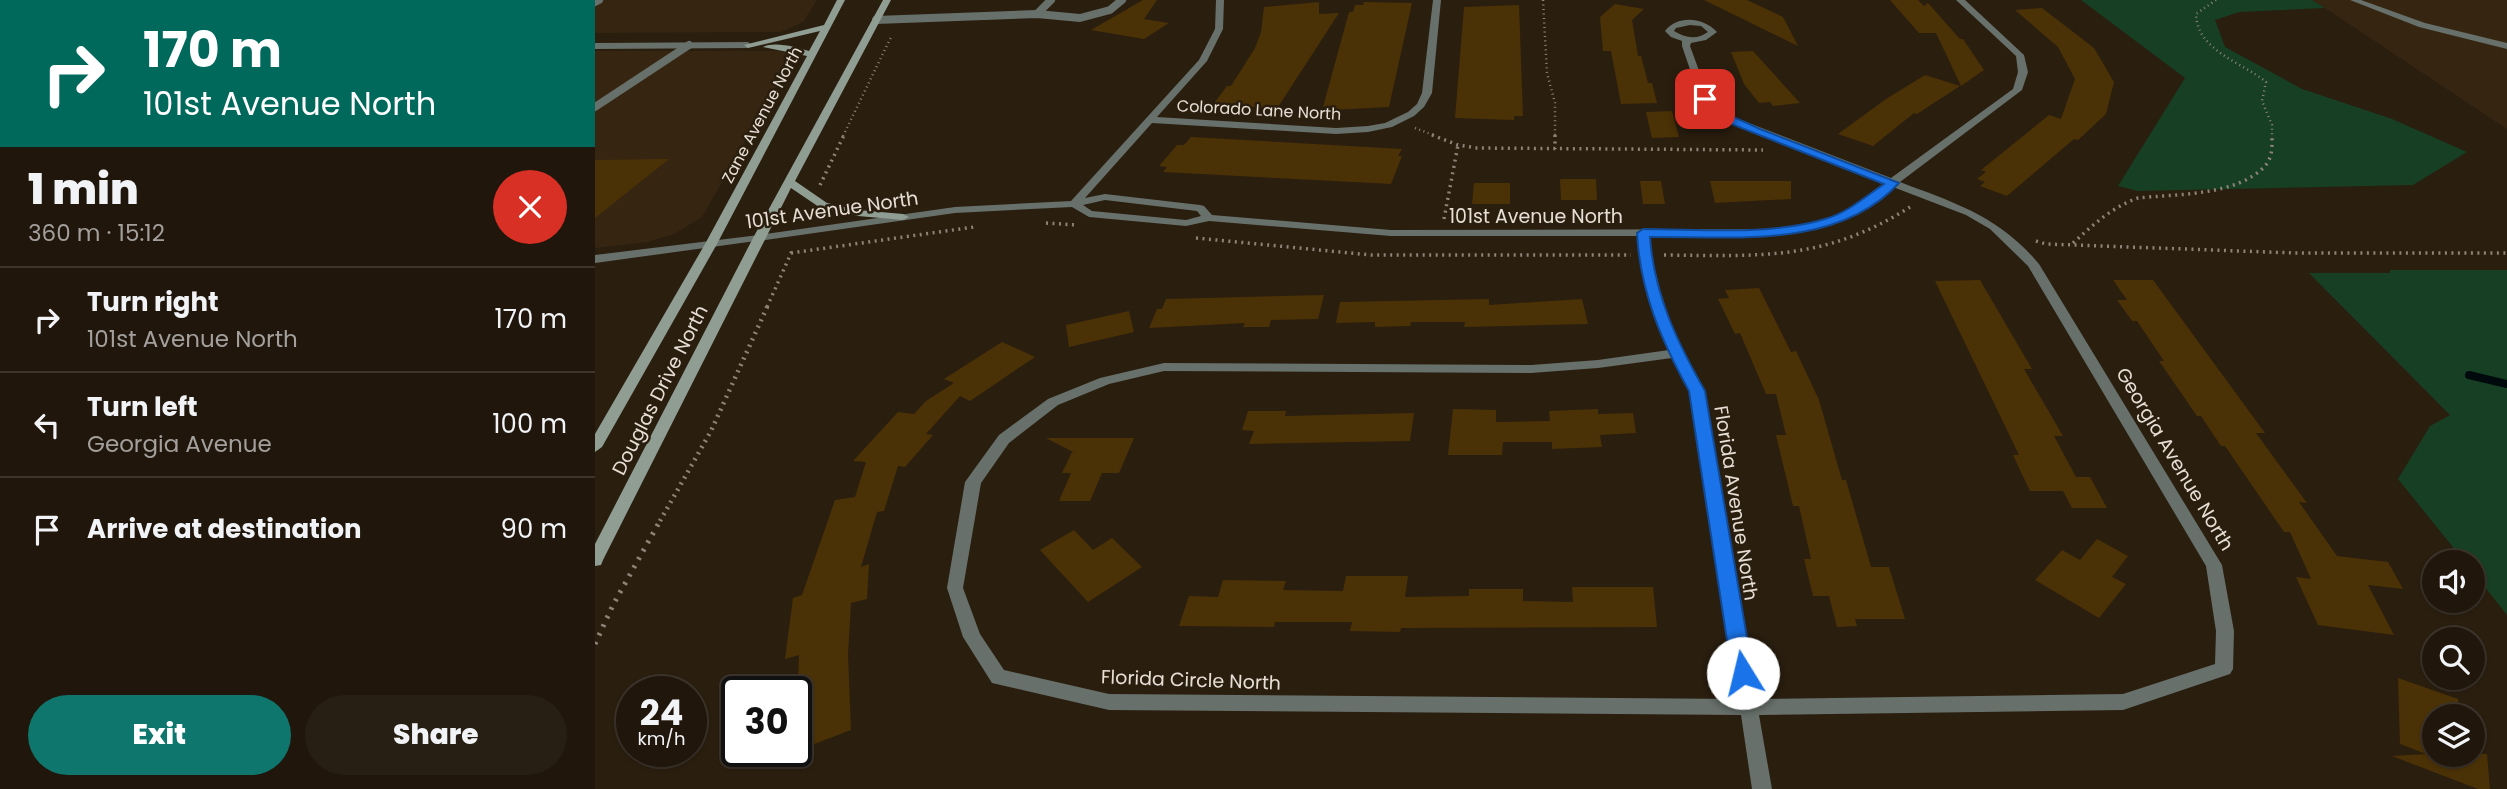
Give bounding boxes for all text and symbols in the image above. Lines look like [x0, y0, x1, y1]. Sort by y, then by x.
text: 170 m [143, 16, 282, 84]
icon: right [28, 28, 119, 119]
street label: Zane Avenue North [716, 43, 808, 187]
pin [1675, 69, 1735, 129]
icon: arrive [1686, 80, 1724, 118]
text: 101st Avenue North [143, 81, 436, 126]
street label: Colorado Lane North [1176, 94, 1342, 126]
text: 1 min [28, 160, 139, 219]
button: close [493, 170, 567, 244]
street label: 101st Avenue North [744, 185, 920, 235]
street label: 101st Avenue North [1449, 203, 1623, 230]
text: 360 m · 15:12 [28, 217, 165, 249]
text: Turn right [87, 284, 219, 320]
street label: Douglas Drive North [605, 300, 715, 480]
icon: right [28, 301, 66, 339]
text: 170 m [494, 301, 567, 337]
text: 101st Avenue North [87, 323, 298, 355]
street label: Georgia Avenue North [2110, 362, 2240, 556]
text: Turn left [87, 389, 198, 425]
street label: Florida Avenue North [1707, 404, 1765, 602]
icon: left [28, 406, 66, 444]
text: 100 m [492, 406, 567, 442]
text: Georgia Avenue [87, 428, 272, 460]
icon: arrive [28, 511, 66, 549]
text: Arrive at destination [87, 511, 362, 547]
text: 90 m [501, 511, 567, 547]
map controls [2422, 550, 2485, 767]
button: sound [2422, 550, 2485, 613]
button: search [2422, 627, 2485, 690]
position arrow [1706, 636, 1780, 710]
street label: Florida Circle North [1101, 663, 1281, 697]
speed limit sign: 30 [721, 676, 812, 767]
text: 24 [640, 688, 683, 737]
button: Exit [28, 695, 291, 775]
button: Share [305, 695, 567, 775]
button: layers [2422, 704, 2485, 767]
text: km/h [638, 726, 685, 751]

